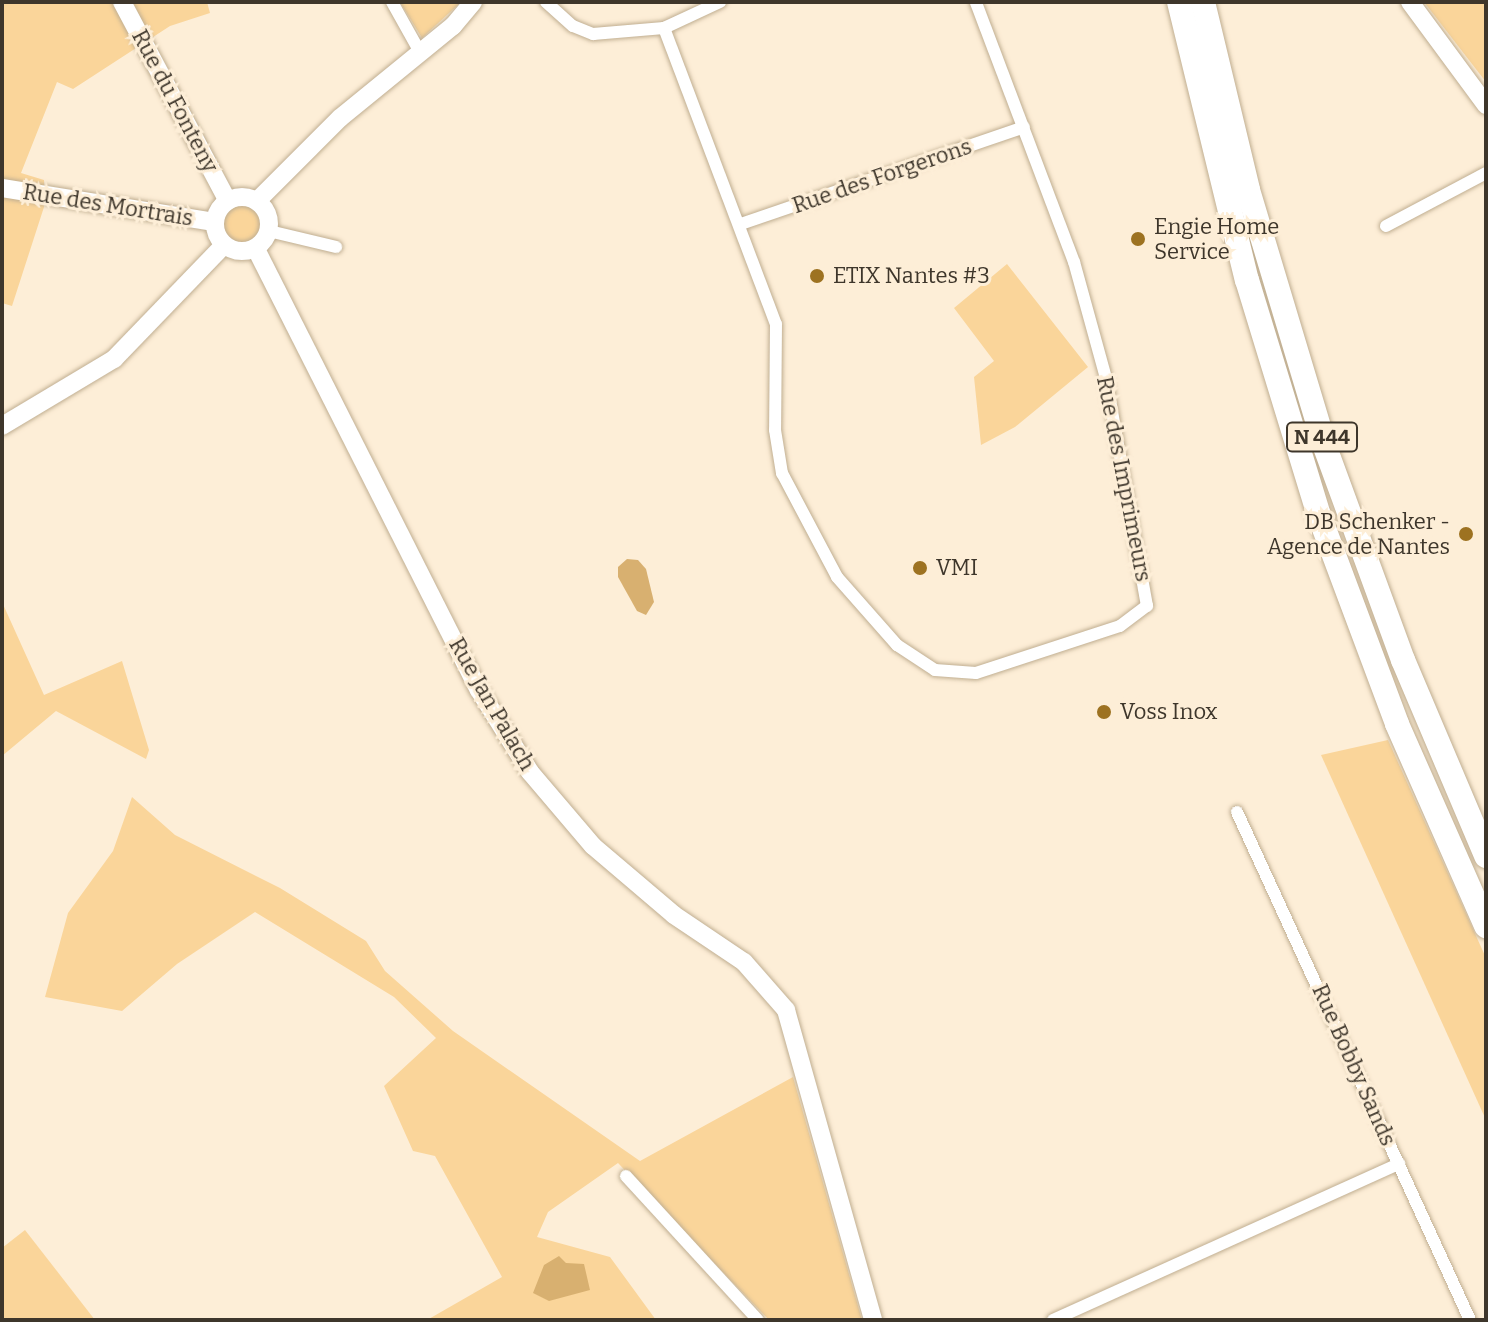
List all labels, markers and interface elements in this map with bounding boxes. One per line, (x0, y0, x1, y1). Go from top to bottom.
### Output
street label: Rue du Fonteny (126, 25, 224, 177)
street label: Rue des Forgerons (789, 133, 975, 219)
street label: Rue des Mortrais (21, 179, 195, 231)
place label: Engie Home Service (1154, 213, 1279, 264)
marker: Engie Home Service (1129, 230, 1147, 248)
place label: ETIX Nantes #3 (833, 263, 990, 289)
marker: ETIX Nantes #3 (808, 267, 826, 285)
street label: Rue des Imprimeurs (1091, 374, 1157, 584)
road number: N 444 (1286, 421, 1358, 453)
place label: DB Schenker - Agence de Nantes (1267, 508, 1450, 560)
marker: DB Schenker - Agence de Nantes (1457, 525, 1475, 543)
place label: VMI (936, 555, 978, 581)
marker: VMI (911, 559, 929, 577)
street label: Rue Jan Palach (443, 633, 541, 775)
place label: Voss Inox (1120, 699, 1217, 725)
marker: Voss Inox (1095, 703, 1113, 721)
street label: Rue Bobby Sands (1307, 980, 1401, 1150)

